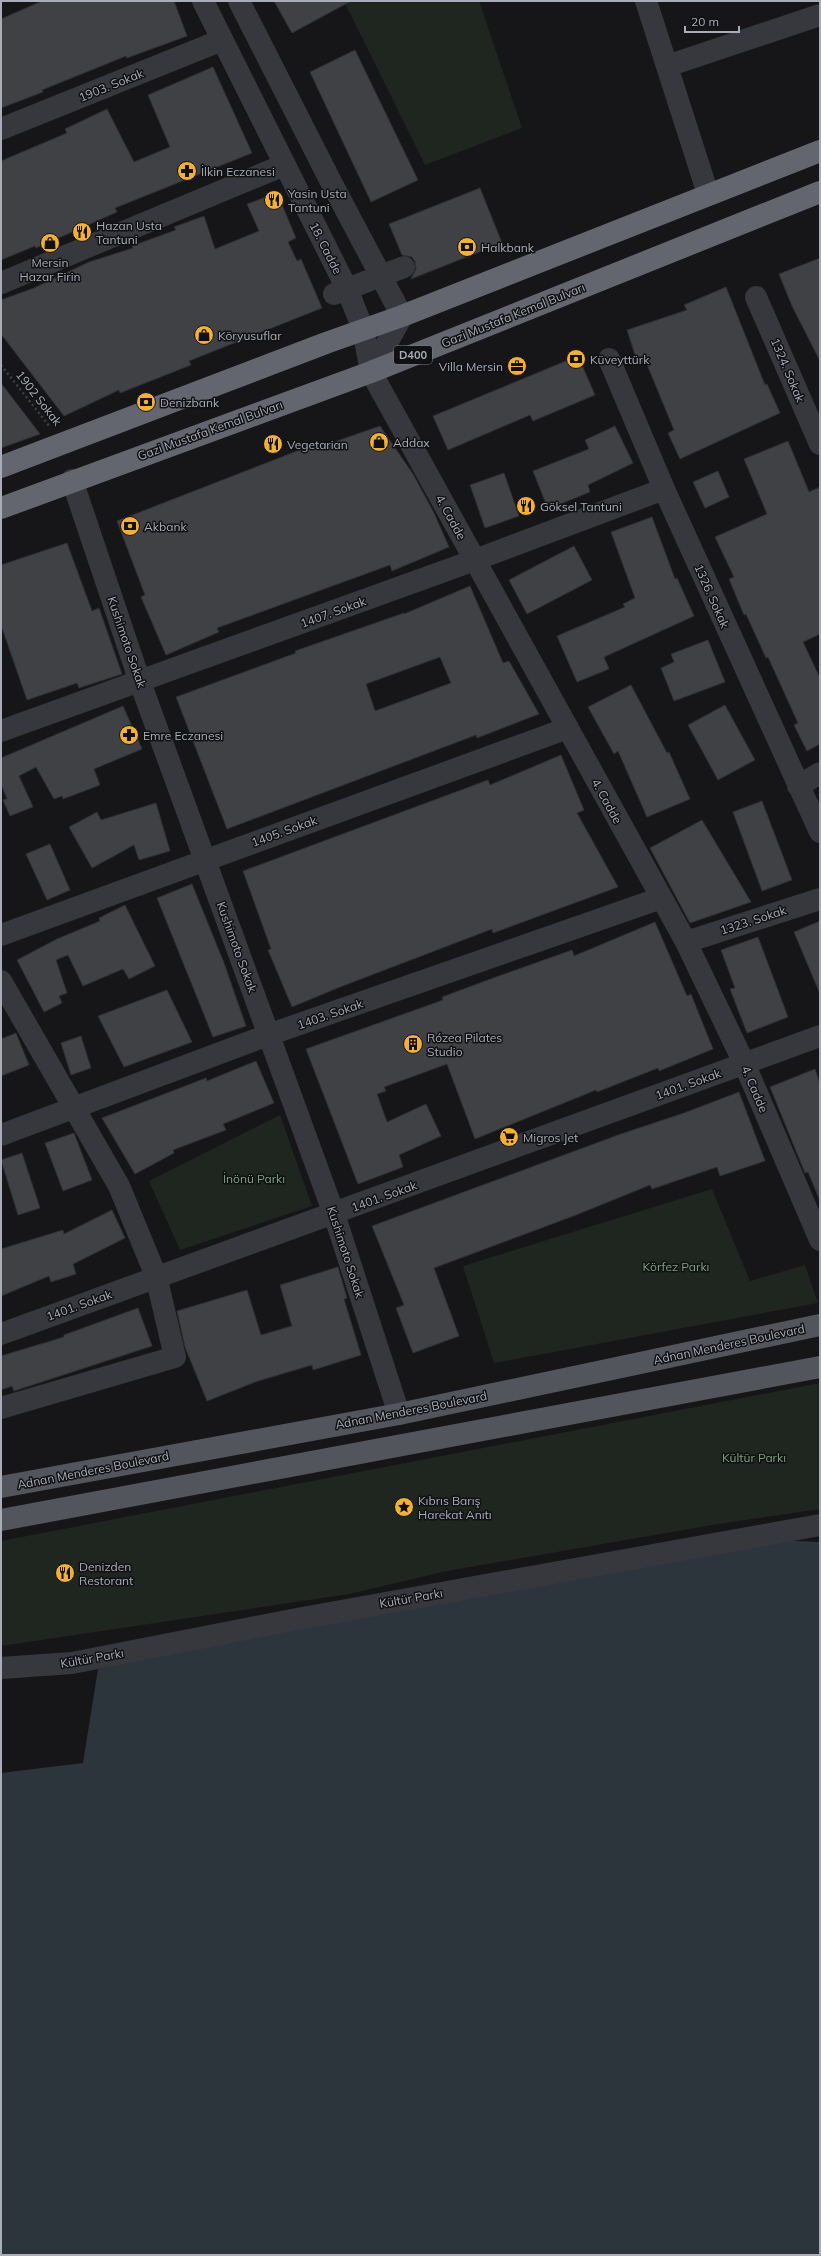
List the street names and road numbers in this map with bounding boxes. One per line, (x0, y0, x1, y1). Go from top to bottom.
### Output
street label: 1903. Sokak (76, 65, 146, 105)
street label: 18. Cadde (307, 219, 345, 277)
street label: Gazi Mustafa Kemal Bulvarı (439, 279, 587, 351)
street label: 1324. Sokak (768, 336, 809, 405)
road number: D400 (394, 346, 432, 364)
street label: 1902 Sokak (13, 367, 66, 429)
street label: Gazi Mustafa Kemal Bulvarı (135, 397, 285, 463)
street label: 4. Cadde (433, 492, 469, 542)
street label: 1326. Sokak (691, 562, 733, 631)
street label: 1407. Sokak (298, 593, 369, 631)
street label: Kushimoto Sokak (104, 594, 150, 690)
street label: 4. Cadde (589, 776, 625, 826)
street label: 1405. Sokak (249, 812, 320, 850)
street label: Kushimoto Sokak (214, 900, 261, 995)
street label: 1323. Sokak (718, 902, 789, 938)
street label: 1403. Sokak (295, 995, 366, 1032)
street label: 4. Cadde (738, 1063, 772, 1115)
street label: 1401. Sokak (653, 1065, 724, 1103)
street label: 1401. Sokak (349, 1177, 420, 1215)
street label: Kushimoto Sokak (324, 1204, 368, 1301)
street label: 1401. Sokak (44, 1286, 115, 1324)
street label: Adnan Menderes Boulevard (652, 1321, 806, 1367)
street label: Adnan Menderes Boulevard (334, 1388, 488, 1432)
street label: Adnan Menderes Boulevard (16, 1448, 170, 1492)
street label: Kültür Parkı (378, 1585, 444, 1611)
street label: Kültür Parkı (59, 1645, 125, 1671)

